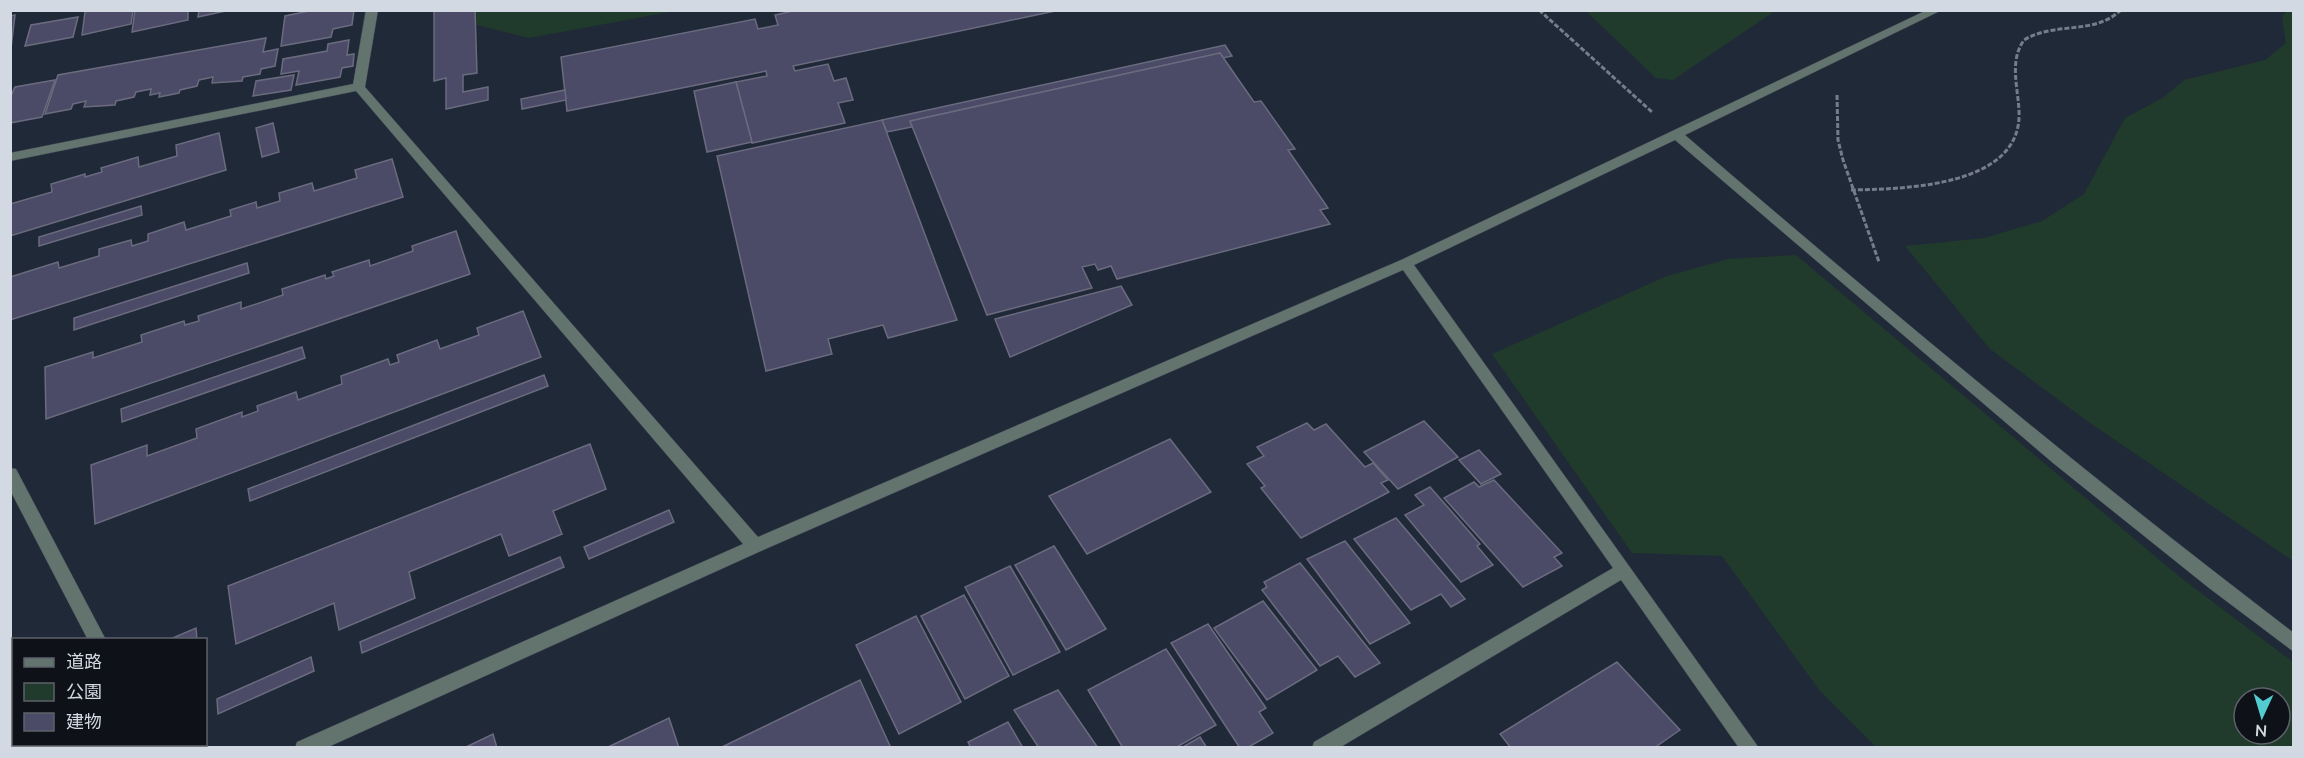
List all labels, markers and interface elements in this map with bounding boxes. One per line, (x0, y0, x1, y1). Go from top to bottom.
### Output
legend (12, 638, 207, 746)
text: 道路 (66, 650, 102, 673)
text: 公園 (66, 680, 102, 703)
north arrow (2232, 686, 2292, 746)
text: 建物 (66, 710, 102, 733)
text: N (2254, 721, 2268, 741)

